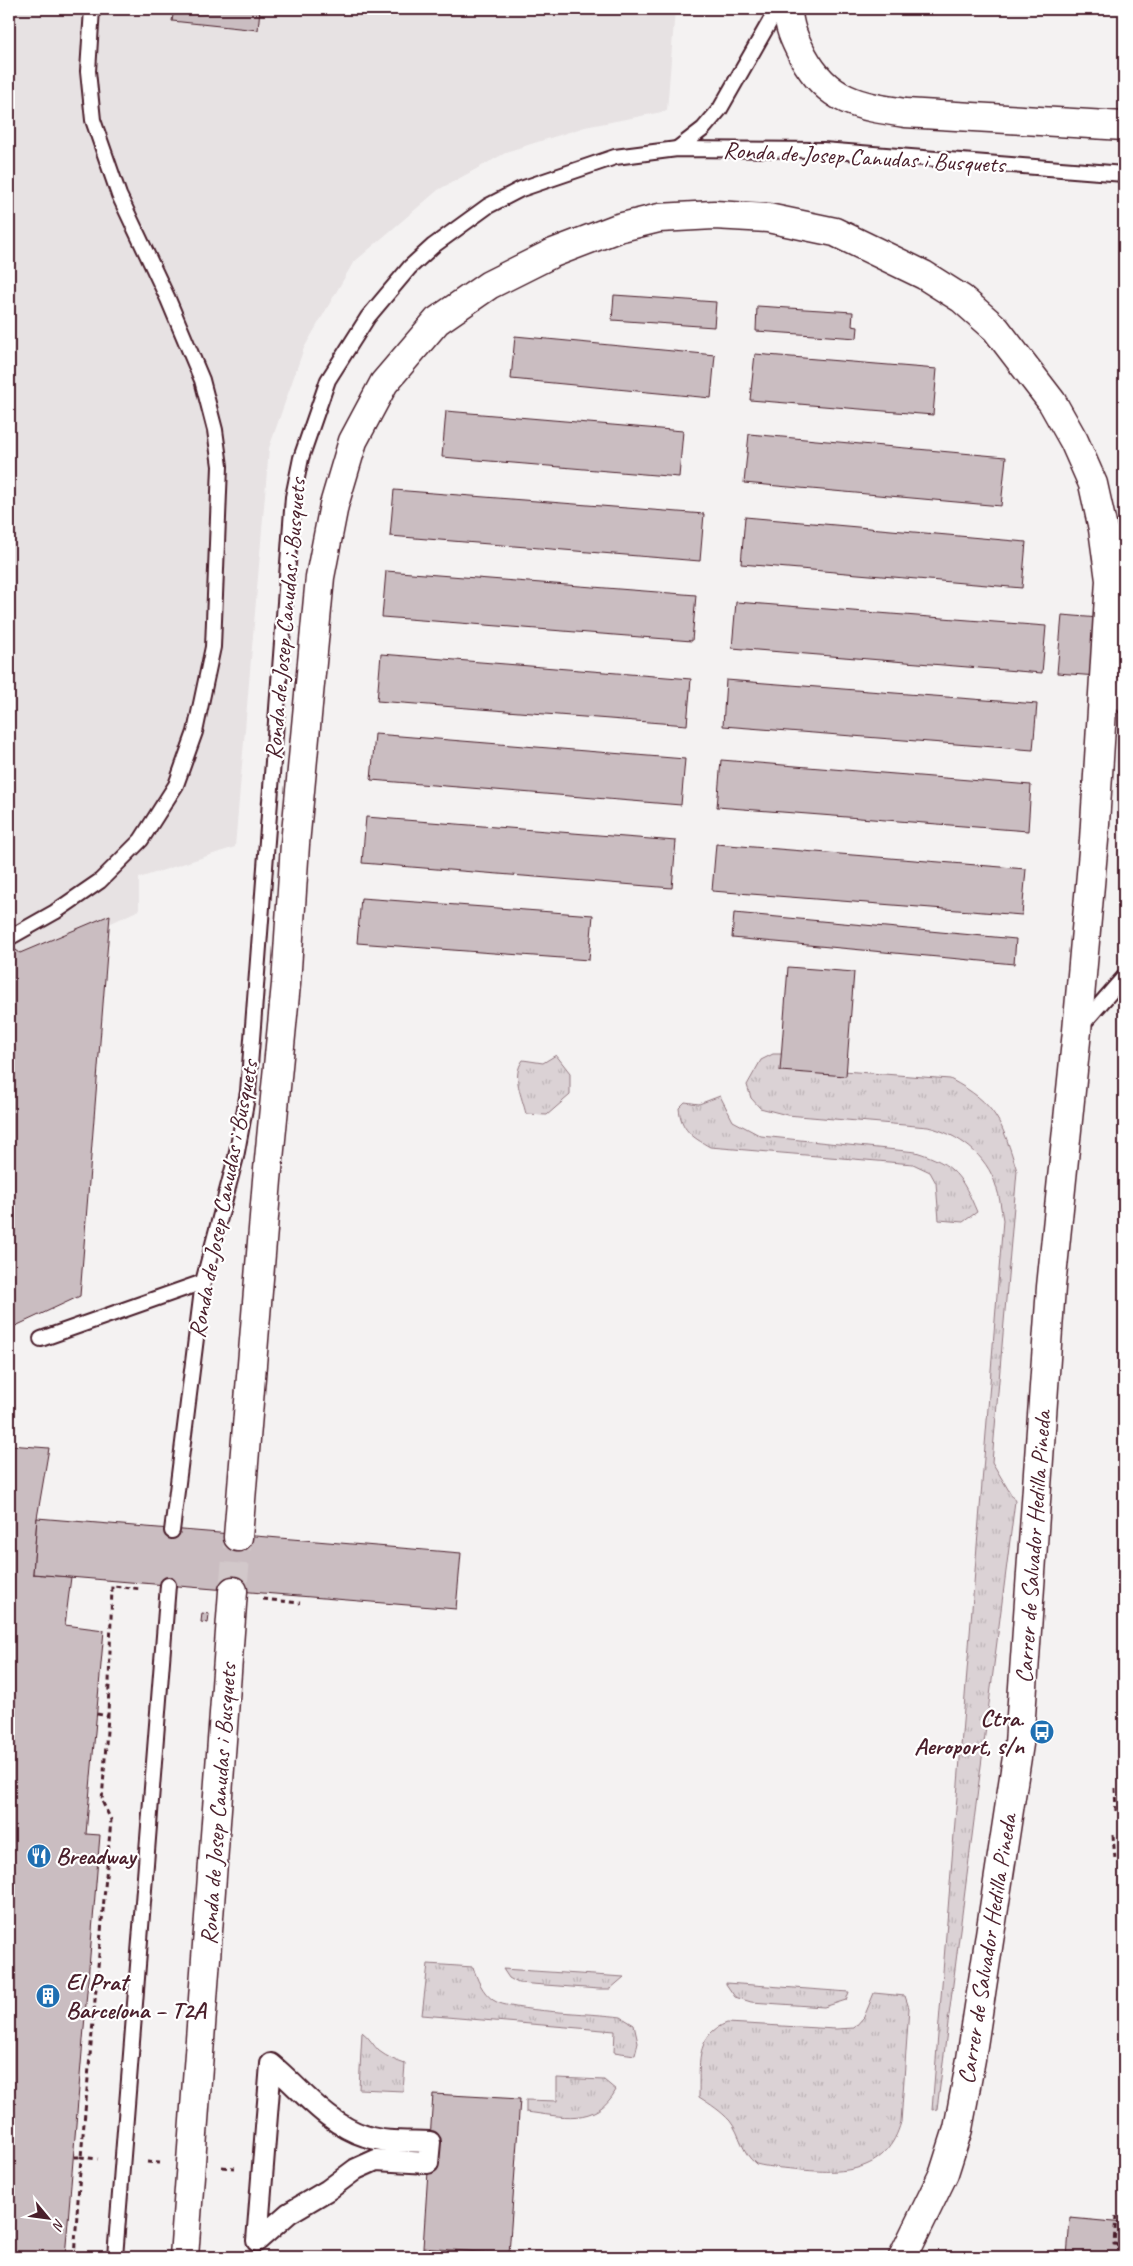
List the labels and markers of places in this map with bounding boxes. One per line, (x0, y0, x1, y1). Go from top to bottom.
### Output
place label: Ctra. Aeroport, s/n (914, 1703, 1025, 1761)
bus stop icon: Ctra. Aeroport, s/n (1029, 1719, 1055, 1745)
place label: Breadway (56, 1841, 138, 1871)
restaurant icon: Breadway (26, 1843, 52, 1869)
place label: El Prat Barcelona – T2A (66, 1967, 207, 2025)
building icon: El Prat Barcelona – T2A (35, 1983, 61, 2009)

